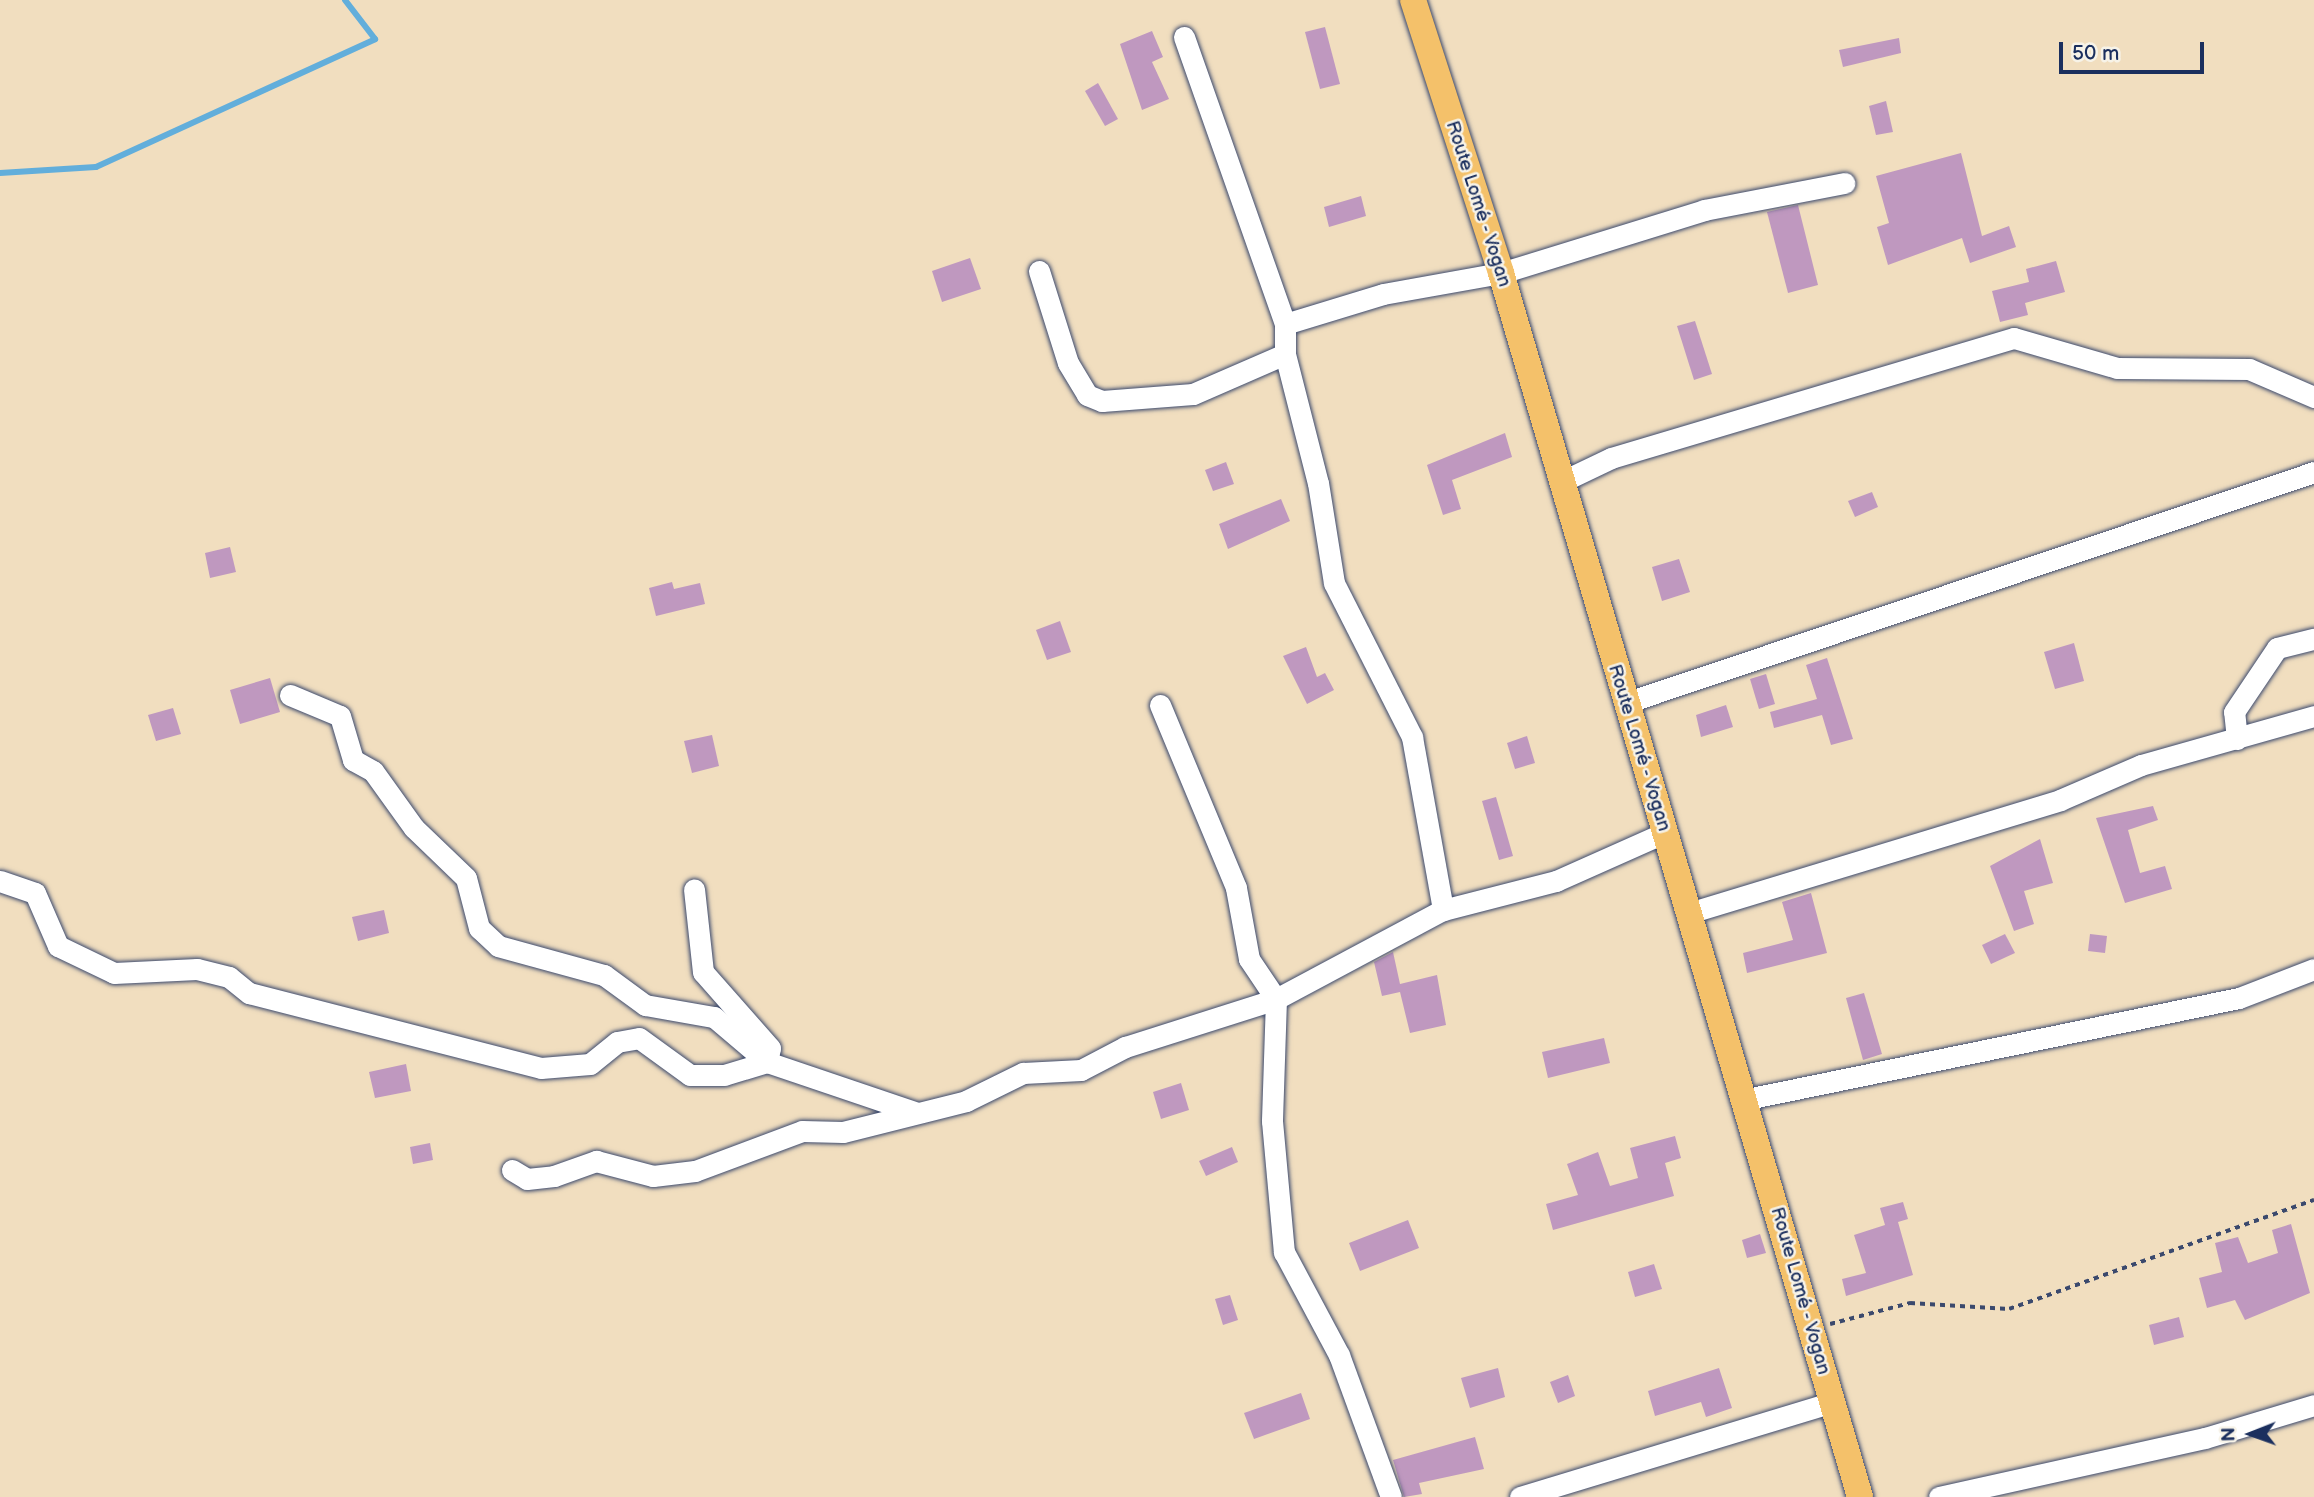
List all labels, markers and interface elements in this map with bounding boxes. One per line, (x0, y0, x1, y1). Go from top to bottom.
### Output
scale bar (2062, 28, 2207, 72)
text: 50 m (2072, 41, 2119, 66)
street label: Route Lomé - Vogan (1440, 117, 1516, 291)
street label: Route Lomé - Vogan (1602, 661, 1676, 835)
street label: Route Lomé - Vogan (1765, 1204, 1835, 1378)
north arrow (2216, 1399, 2286, 1469)
text: N (2218, 1427, 2241, 1442)

